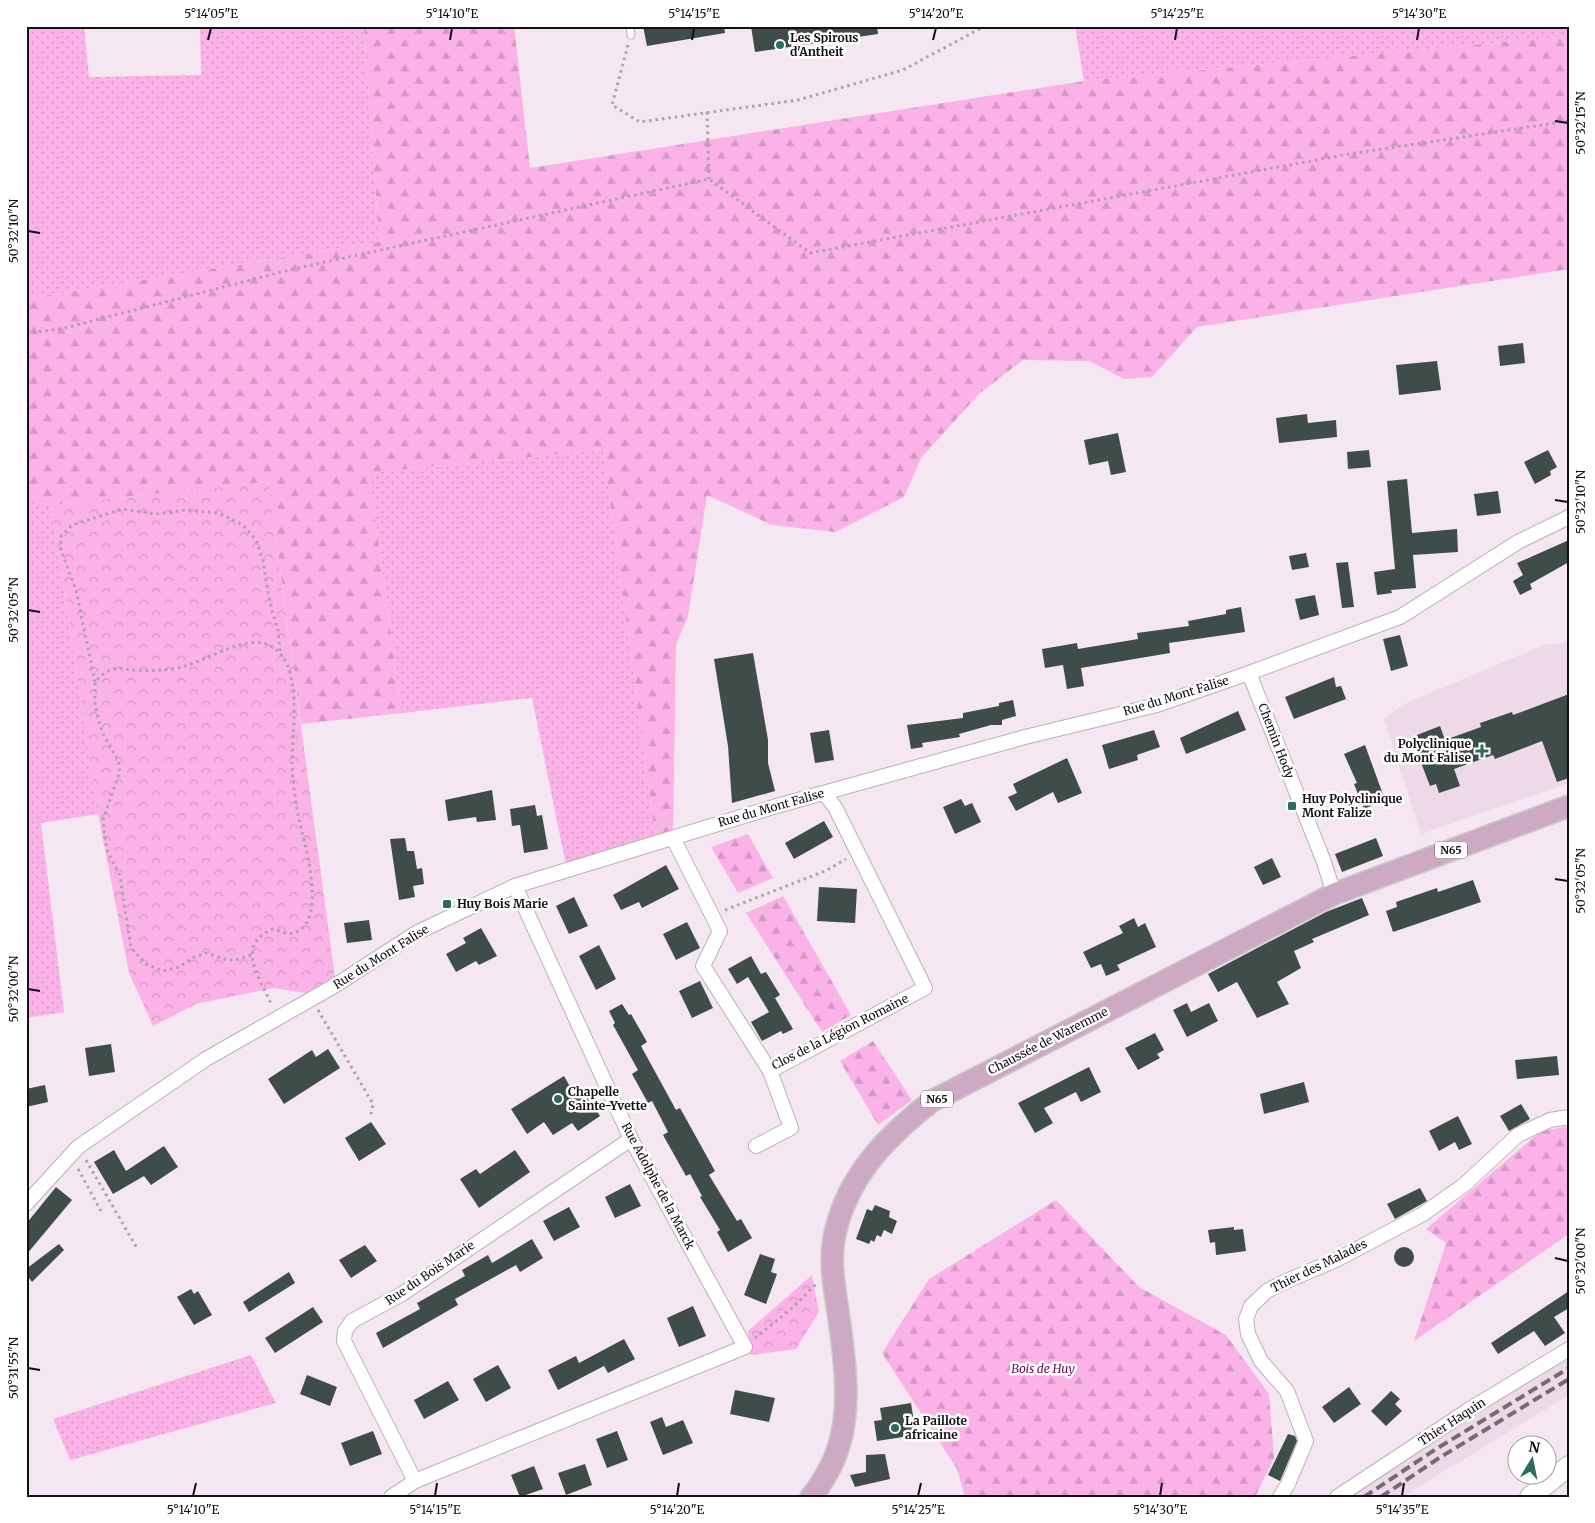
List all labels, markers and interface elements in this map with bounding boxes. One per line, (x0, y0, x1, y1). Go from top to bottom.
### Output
text: 5°14'05"E (184, 6, 238, 21)
text: 5°14'10"E (426, 6, 479, 21)
text: 5°14'15"E (668, 6, 720, 21)
text: 5°14'20"E (909, 6, 964, 21)
text: 5°14'25"E (1150, 6, 1204, 21)
text: 5°14'30"E (1392, 6, 1446, 21)
place label: Les Spirous d'Antheit (790, 30, 859, 59)
marker: Les Spirous d'Antheit (774, 39, 786, 51)
text: 50°32'15"N (1573, 91, 1588, 155)
text: 50°32'10"N (6, 198, 21, 263)
text: 50°32'10"N (1573, 469, 1588, 534)
text: 50°32'05"N (6, 577, 21, 643)
street label: Rue du Mont Falise (1121, 672, 1230, 719)
street label: Chemin Hody (1255, 701, 1298, 781)
place label: Polyclinique du Mont Falise (1384, 736, 1472, 765)
marker: Polyclinique du Mont Falise (1475, 744, 1489, 758)
street label: Rue du Mont Falise (716, 785, 826, 830)
place label: Huy Polyclinique Mont Falize (1302, 791, 1403, 820)
marker: Huy Polyclinique Mont Falize (1286, 800, 1298, 812)
road number: N65 (1435, 842, 1467, 858)
text: 50°32'05"N (1573, 848, 1588, 914)
place label: Huy Bois Marie (457, 896, 549, 911)
marker: Huy Bois Marie (441, 898, 453, 910)
street label: Rue du Mont Falise (330, 921, 431, 992)
text: 50°32'00"N (6, 955, 21, 1022)
street label: Clos de la Légion Romaine (769, 991, 911, 1073)
street label: Chaussée de Waremme (985, 1004, 1110, 1077)
place label: Chapelle Sainte-Yvette (568, 1084, 647, 1113)
road number: N65 (921, 1090, 953, 1108)
marker: Chapelle Sainte-Yvette (552, 1093, 564, 1105)
street label: Rue Adolphe de la Marck (619, 1120, 698, 1252)
text: 50°32'00"N (1573, 1227, 1588, 1294)
street label: Thier des Malades (1268, 1236, 1369, 1295)
street label: Rue du Bois Marie (382, 1237, 477, 1308)
text: 50°31'55"N (6, 1336, 21, 1399)
park label: Bois de Huy (1011, 1361, 1075, 1376)
street label: Thier Haquin (1415, 1394, 1488, 1449)
place label: La Paillote africaine (905, 1413, 968, 1442)
marker: La Paillote africaine (889, 1422, 901, 1434)
north arrow (1508, 1436, 1558, 1486)
text: N (1527, 1437, 1541, 1457)
text: 5°14'10"E (167, 1502, 220, 1517)
text: 5°14'15"E (409, 1502, 461, 1517)
text: 5°14'20"E (650, 1502, 705, 1517)
text: 5°14'25"E (891, 1502, 945, 1517)
text: 5°14'30"E (1133, 1502, 1187, 1517)
text: 5°14'35"E (1376, 1502, 1429, 1517)

